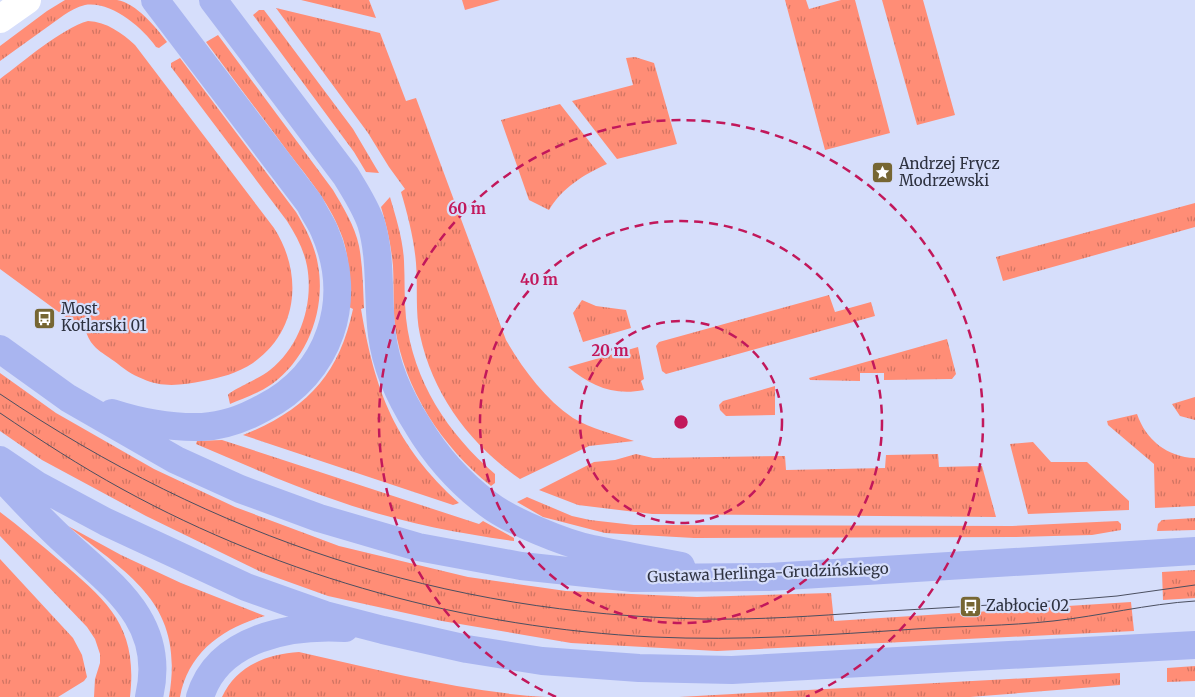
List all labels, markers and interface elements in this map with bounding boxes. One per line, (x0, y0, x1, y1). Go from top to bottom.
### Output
place label: Andrzej Frycz Modrzewski (898, 154, 1000, 190)
place icon: Andrzej Frycz Modrzewski (871, 161, 895, 185)
text: 60 m (448, 199, 486, 218)
text: 40 m (520, 270, 558, 289)
place label: Most Kotlarski 01 (61, 299, 147, 335)
bus stop icon: Most Kotlarski 01 (33, 306, 57, 330)
text: 20 m (591, 341, 629, 360)
centre of rings (672, 413, 690, 431)
street label: Gustawa Herlinga-Grudzińskiego (647, 559, 889, 586)
bus stop icon: Zabłocie 02 (958, 594, 982, 618)
place label: Zabłocie 02 (986, 596, 1069, 615)

